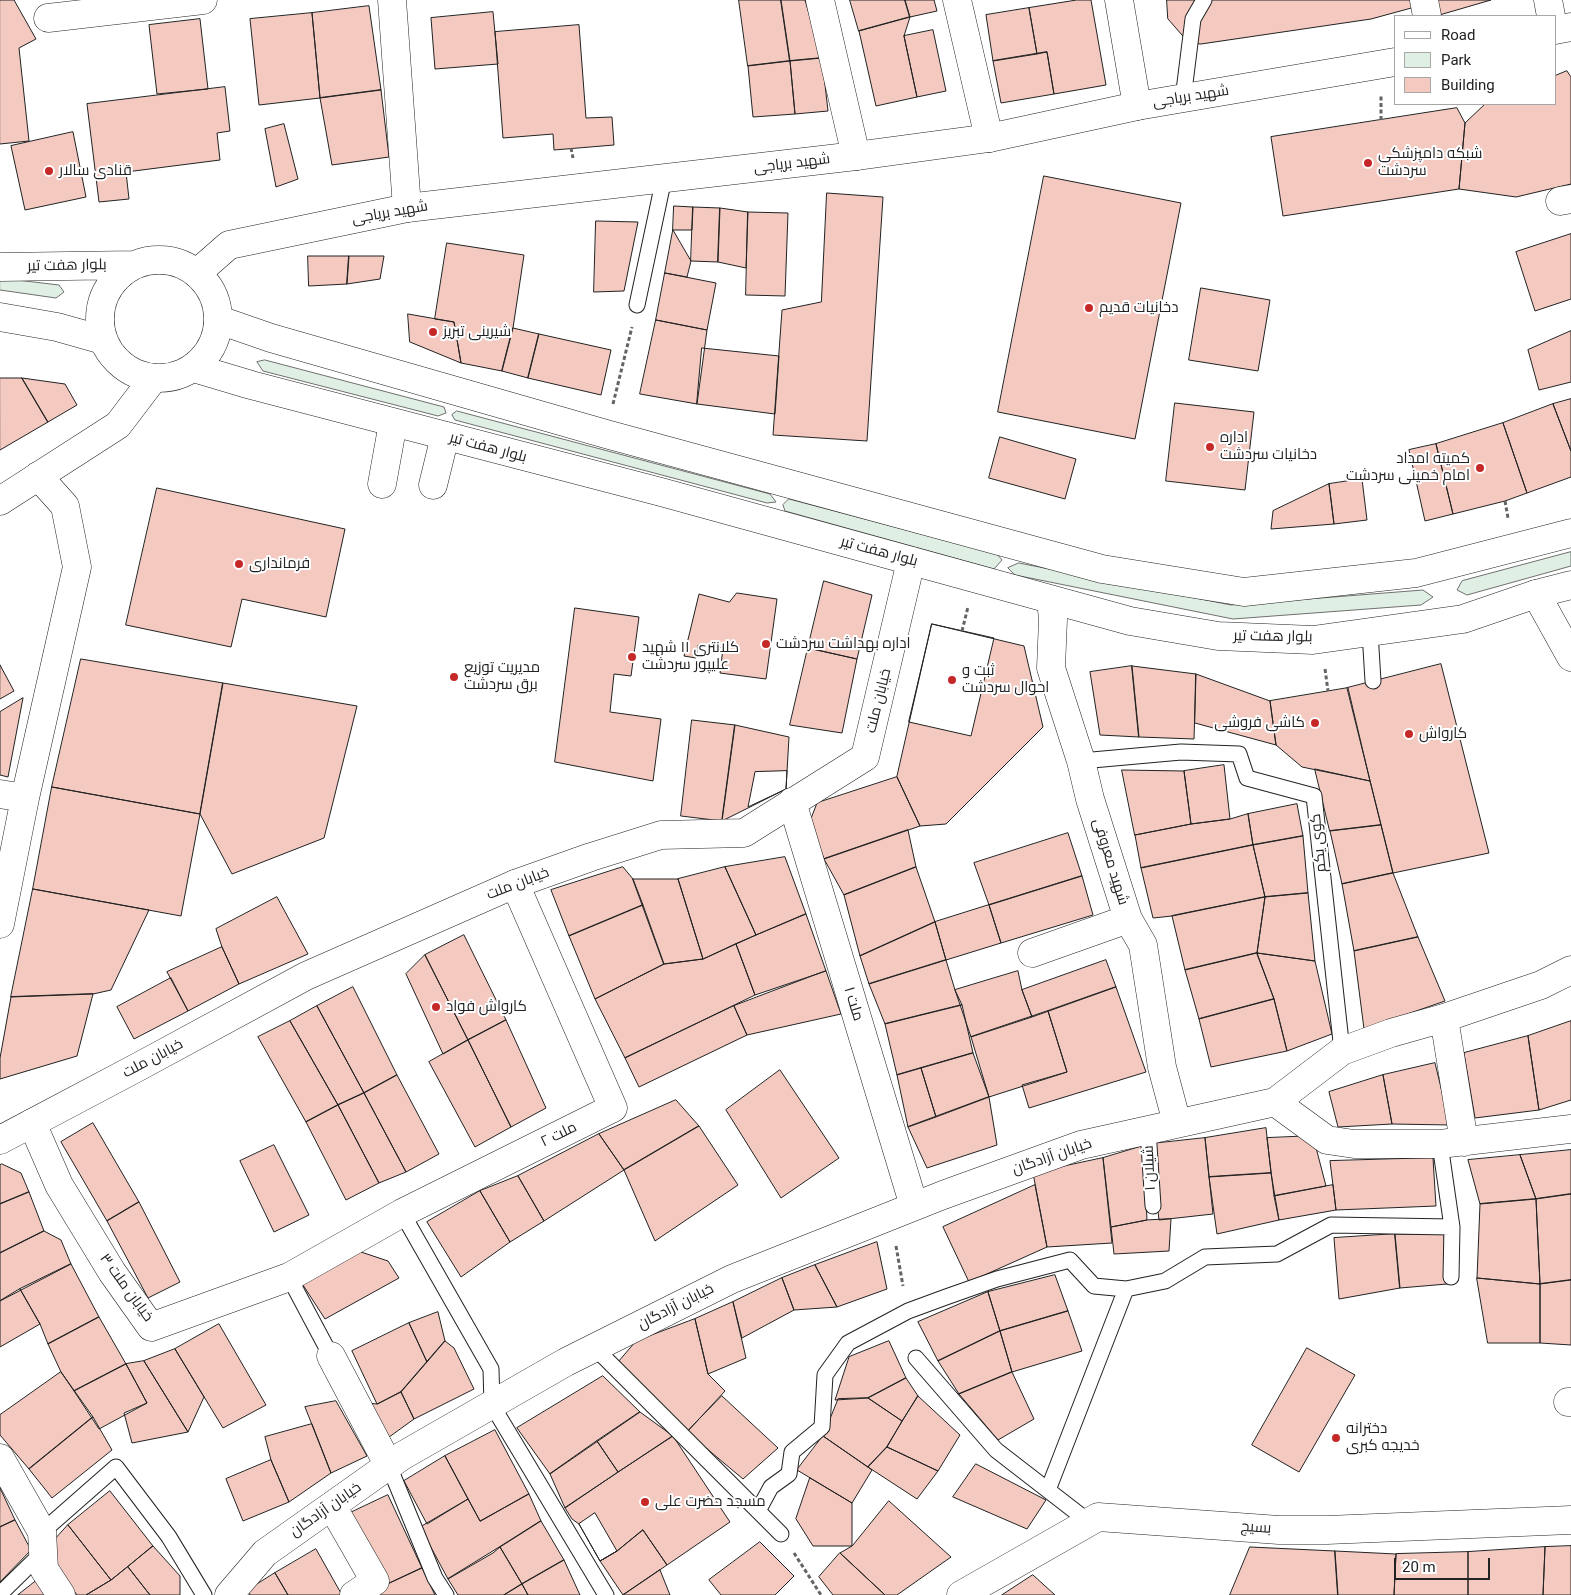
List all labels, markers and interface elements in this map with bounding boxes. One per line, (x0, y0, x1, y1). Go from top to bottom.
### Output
legend (1394, 15, 1556, 105)
text: Road (1441, 26, 1475, 44)
text: Park (1441, 51, 1471, 69)
text: Building (1441, 76, 1495, 94)
street label: شهید بریاجی (1152, 82, 1230, 112)
place label: شبکه دامپزشکی سردشت (1378, 145, 1482, 180)
street label: شهید بریاجی (753, 150, 831, 178)
marker: شبکه دامپزشکی سردشت (1362, 157, 1374, 169)
place label: قنادی سالار (59, 162, 132, 180)
marker: قنادی سالار (43, 165, 55, 177)
street label: شهید بریاجی (351, 197, 429, 229)
street label: بلوار هفت تیر (27, 256, 107, 276)
place label: دخانیات قدیم (1099, 299, 1178, 317)
marker: دخانیات قدیم (1083, 302, 1095, 314)
place label: شیرینی تبریز (443, 323, 511, 341)
marker: شیرینی تبریز (427, 326, 439, 338)
street label: بلوار هفت تیر (447, 429, 529, 467)
place label: اداره دخانیات سردشت (1220, 429, 1317, 464)
marker: اداره دخانیات سردشت (1204, 441, 1216, 453)
place label: کمیته امداد امام خمینی سردشت (1346, 450, 1470, 485)
marker: کمیته امداد امام خمینی سردشت (1474, 462, 1486, 474)
street label: بلوار هفت تیر (838, 533, 920, 571)
place label: فرمانداری (249, 555, 310, 573)
marker: فرمانداری (233, 558, 245, 570)
street label: بلوار هفت تیر (1233, 627, 1313, 647)
place label: اداره بهداشت سردشت (776, 635, 911, 653)
marker: اداره بهداشت سردشت (760, 638, 772, 650)
place label: کلانتری ۱۱ شهید علیپور سردشت (642, 639, 739, 674)
marker: کلانتری ۱۱ شهید علیپور سردشت (626, 651, 638, 663)
place label: مدیریت توزیع برق سردشت (464, 659, 540, 694)
place label: ثبت و احوال سردشت (962, 662, 1049, 697)
street label: خیابان ملت (862, 667, 896, 735)
marker: مدیریت توزیع برق سردشت (448, 671, 460, 683)
marker: ثبت و احوال سردشت (946, 674, 958, 686)
place label: کاشی فروشی (1214, 714, 1305, 732)
marker: کاشی فروشی (1309, 717, 1321, 729)
place label: کارواش (1419, 725, 1467, 743)
marker: کارواش (1403, 728, 1415, 740)
street label: کوی یکم (1307, 813, 1331, 873)
street label: شهید معروفی (1088, 816, 1132, 908)
street label: خیابان ملت (484, 864, 552, 904)
street label: ملت ۱ (839, 985, 867, 1023)
place label: کارواش فواد (446, 998, 527, 1016)
marker: کارواش فواد (430, 1001, 442, 1013)
street label: خیابان ملت (120, 1036, 186, 1082)
street label: ملت ۲ (538, 1119, 580, 1151)
street label: خیابان آزادگان (1010, 1135, 1094, 1179)
street label: شیلان ۱ (1140, 1145, 1160, 1191)
street label: خیابان ملت ۳ (95, 1250, 157, 1326)
street label: خیابان آزادگان (635, 1280, 717, 1334)
place label: دخترانه خدیجه کبری (1346, 1420, 1420, 1455)
marker: دخترانه خدیجه کبری (1330, 1432, 1342, 1444)
street label: خیابان آزادگان (287, 1479, 365, 1541)
place label: مسجد حضرت علی (655, 1493, 766, 1511)
marker: مسجد حضرت علی (639, 1496, 651, 1508)
street label: بسیج (1240, 1518, 1272, 1538)
scale bar (1396, 1548, 1492, 1580)
text: 20 m (1402, 1558, 1436, 1576)

